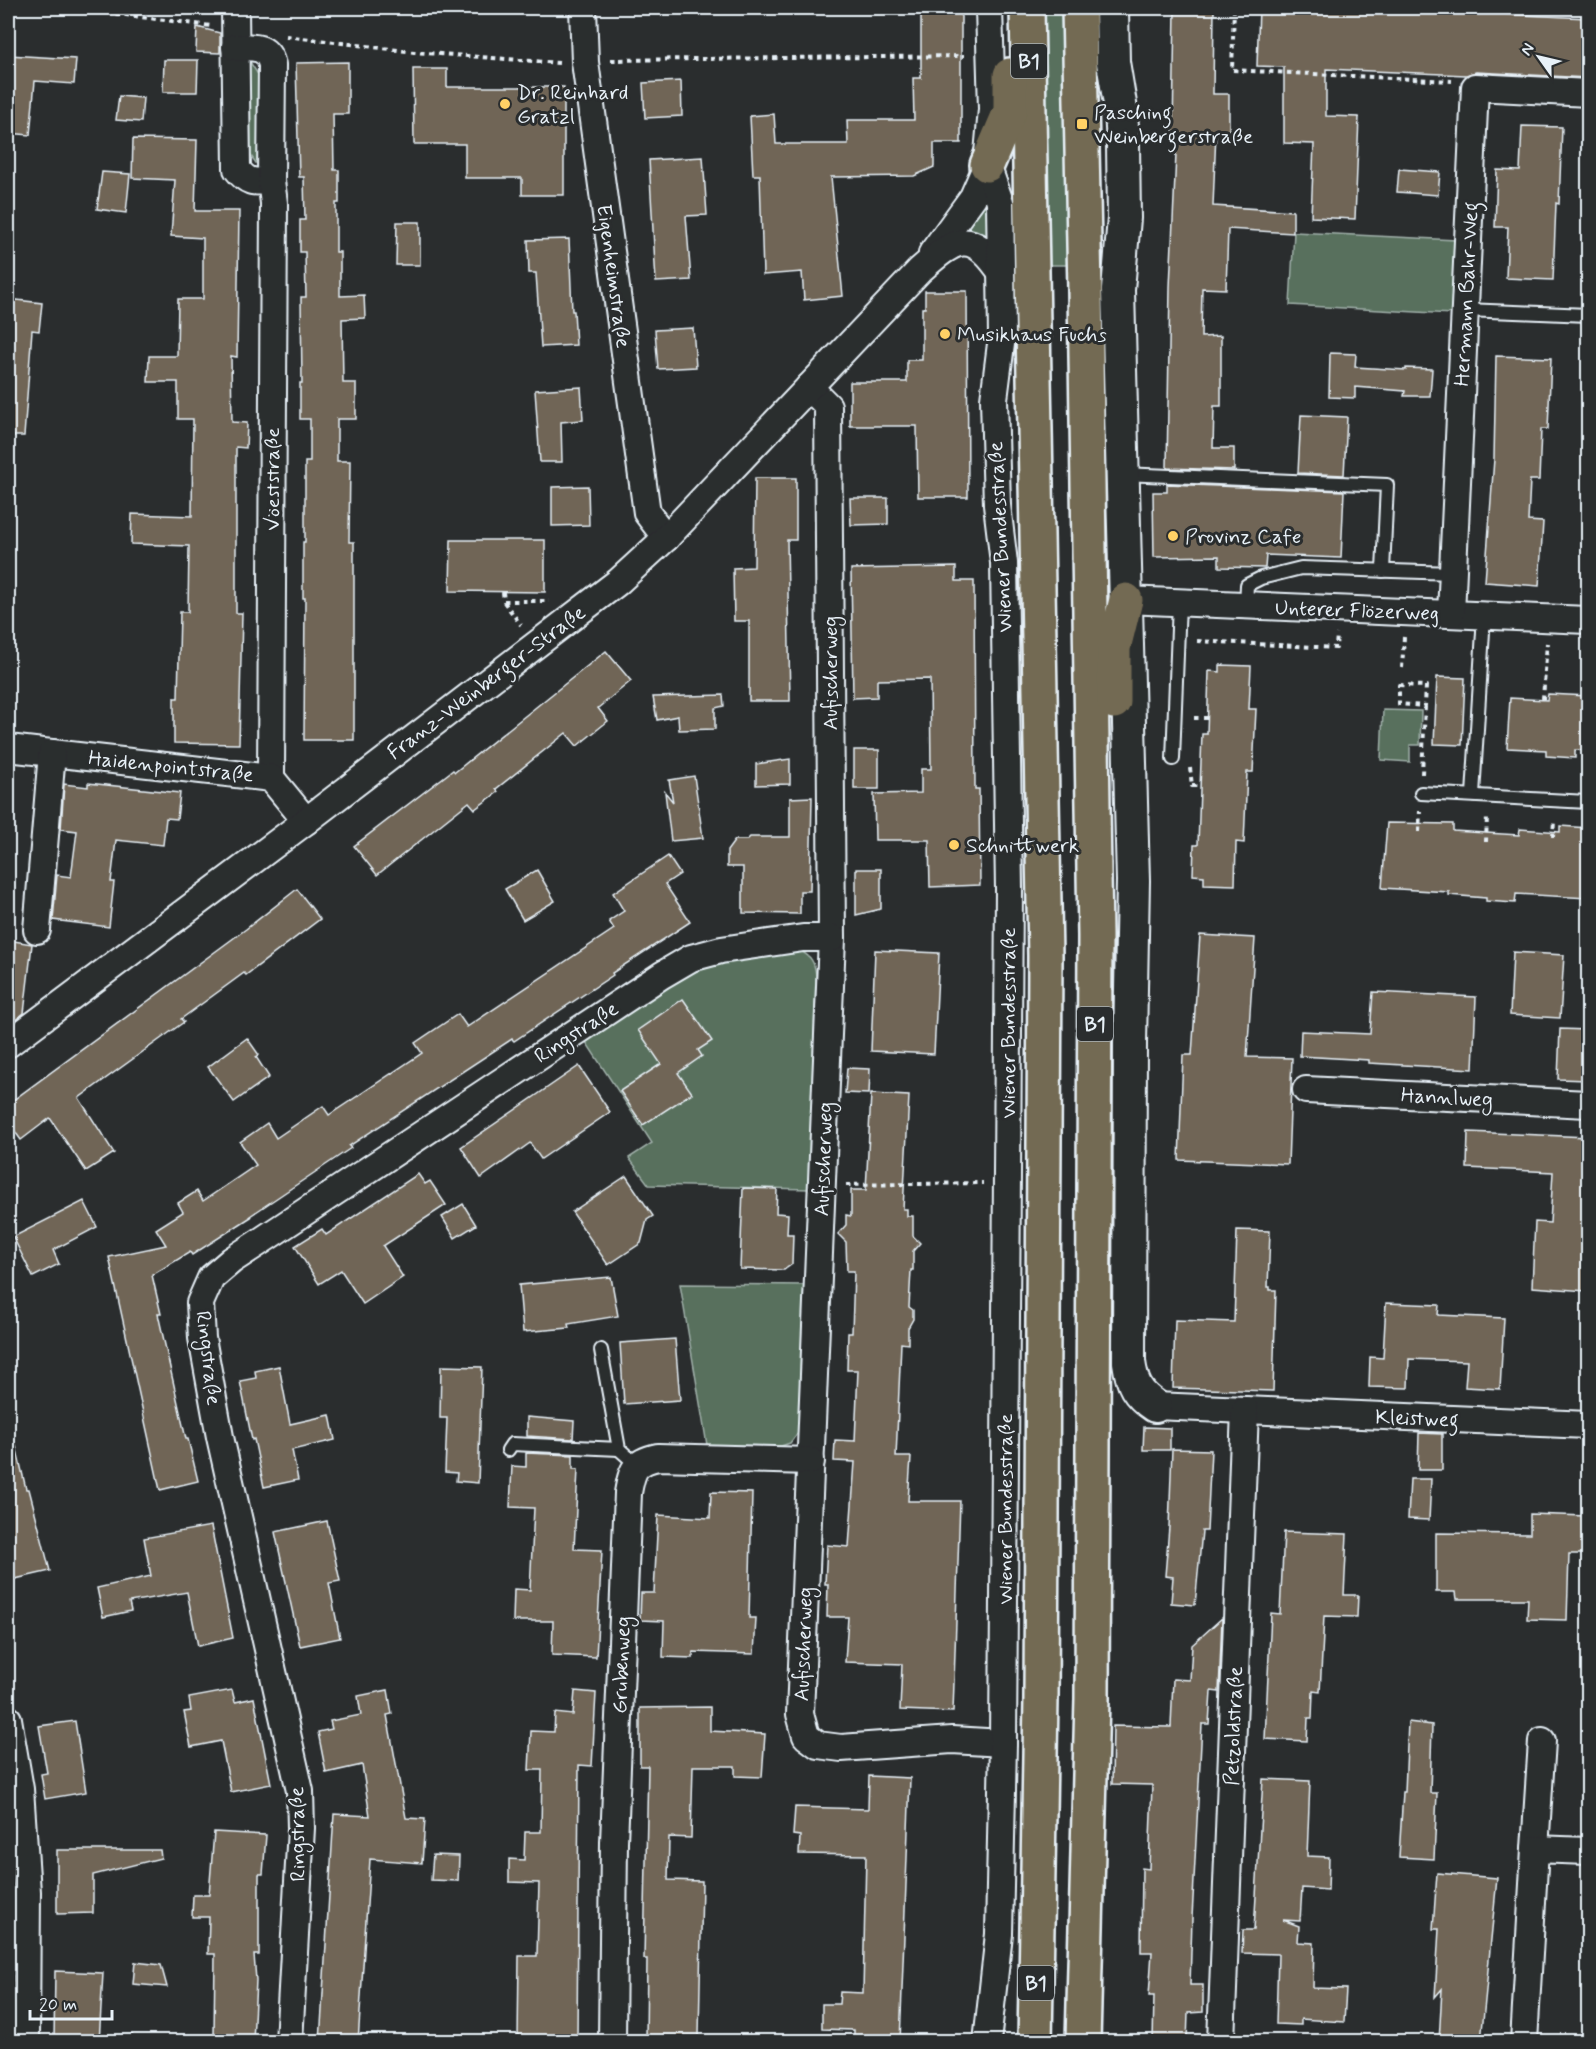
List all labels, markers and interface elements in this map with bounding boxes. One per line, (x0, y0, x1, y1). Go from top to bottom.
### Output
north arrow (1509, 27, 1569, 87)
text: N (1516, 39, 1539, 60)
road number: B1 (1011, 44, 1047, 78)
place label: Dr. Reinhard Gratzl (517, 79, 628, 131)
marker: Dr. Reinhard Gratzl (498, 97, 512, 111)
place label: Pasching Weinbergerstraße (1094, 99, 1253, 153)
marker: Pasching Weinbergerstraße (1075, 117, 1089, 131)
street label: Hermann Bahr-Weg (1448, 201, 1488, 387)
street label: Eigenheimstraße (589, 203, 637, 350)
place label: Musikhaus Fuchs (957, 321, 1107, 349)
marker: Musikhaus Fuchs (938, 327, 952, 341)
street label: Vöeststraße (259, 427, 287, 531)
street label: Wiener Bundesstraße (982, 441, 1020, 633)
place label: Provinz Cafe (1185, 523, 1301, 551)
marker: Provinz Cafe (1166, 529, 1180, 543)
street label: Unterer Flözerweg (1274, 594, 1439, 628)
street label: Franz-Weinberger-Straße (382, 599, 593, 768)
street label: Aufischerweg (817, 616, 846, 730)
street label: Haidenpointstraße (87, 744, 255, 790)
place label: Schnittwerk (966, 832, 1079, 860)
marker: Schnittwerk (947, 838, 961, 852)
street label: Wiener Bundesstraße (995, 927, 1023, 1119)
street label: Ringstraße (529, 995, 625, 1071)
road number: B1 (1077, 1007, 1113, 1041)
street label: Hannlweg (1400, 1082, 1494, 1115)
street label: Aufischerweg (808, 1101, 841, 1217)
street label: Ringstraße (187, 1309, 228, 1407)
street label: Kleistweg (1375, 1404, 1459, 1436)
street label: Wiener Bundesstraße (992, 1413, 1020, 1605)
street label: Aufischerweg (788, 1586, 821, 1702)
street label: Grubenweg (606, 1616, 639, 1714)
street label: Petzoldstraße (1218, 1666, 1250, 1786)
street label: Ringstraße (283, 1786, 314, 1882)
road number: B1 (1018, 1966, 1054, 2000)
scale bar (30, 1983, 112, 2021)
text: 20 m (39, 1993, 77, 2017)

